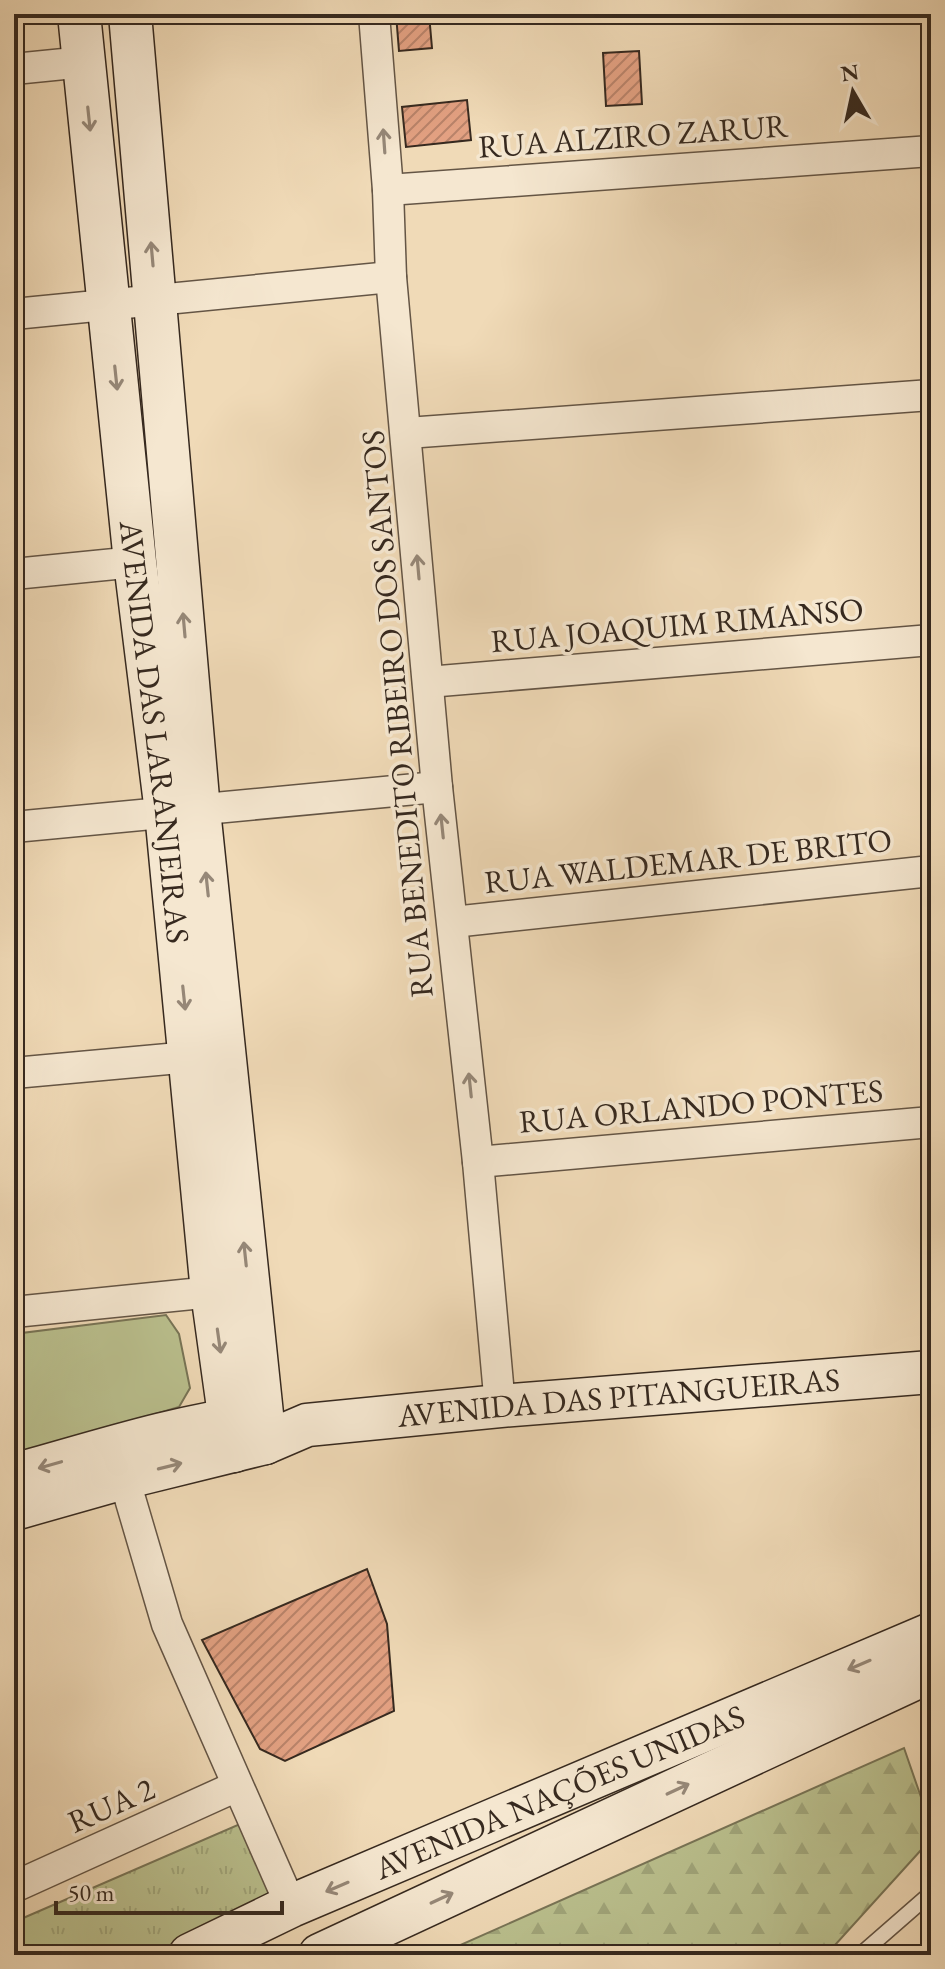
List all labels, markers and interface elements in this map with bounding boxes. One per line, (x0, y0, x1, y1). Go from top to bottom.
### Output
north arrow (813, 52, 893, 132)
text: N (839, 57, 861, 88)
street label: RUA ALZIRO ZARUR (477, 104, 789, 168)
one-way arrow (82, 106, 97, 132)
one-way arrow (376, 128, 391, 155)
one-way arrow (144, 241, 159, 268)
one-way arrow (108, 364, 123, 391)
street label: RUA BENEDITO RIBEIRO DOS SANTOS (351, 429, 443, 999)
street label: AVENIDA DAS LARANJEIRAS (110, 518, 199, 945)
one-way arrow (411, 554, 426, 581)
street label: RUA JOAQUIM RIMANSO (489, 588, 865, 662)
one-way arrow (176, 612, 191, 639)
one-way arrow (434, 813, 449, 840)
street label: RUA WALDEMAR DE BRITO (482, 819, 894, 903)
one-way arrow (199, 871, 214, 898)
one-way arrow (177, 984, 192, 1011)
street label: RUA ORLANDO PONTES (517, 1069, 885, 1143)
one-way arrow (462, 1072, 477, 1099)
one-way arrow (238, 1241, 253, 1268)
one-way arrow (211, 1327, 226, 1353)
street label: AVENIDA DAS PITANGUEIRAS (394, 1358, 841, 1437)
one-way arrow (38, 1458, 64, 1473)
one-way arrow (157, 1458, 182, 1473)
one-way arrow (847, 1658, 872, 1673)
street label: AVENIDA NAÇÕES UNIDAS (367, 1695, 751, 1890)
street label: RUA 2 (61, 1767, 161, 1843)
one-way arrow (665, 1781, 689, 1796)
scale bar (56, 1865, 282, 1915)
text: 50 m (68, 1877, 115, 1908)
one-way arrow (325, 1880, 349, 1895)
one-way arrow (429, 1890, 454, 1905)

